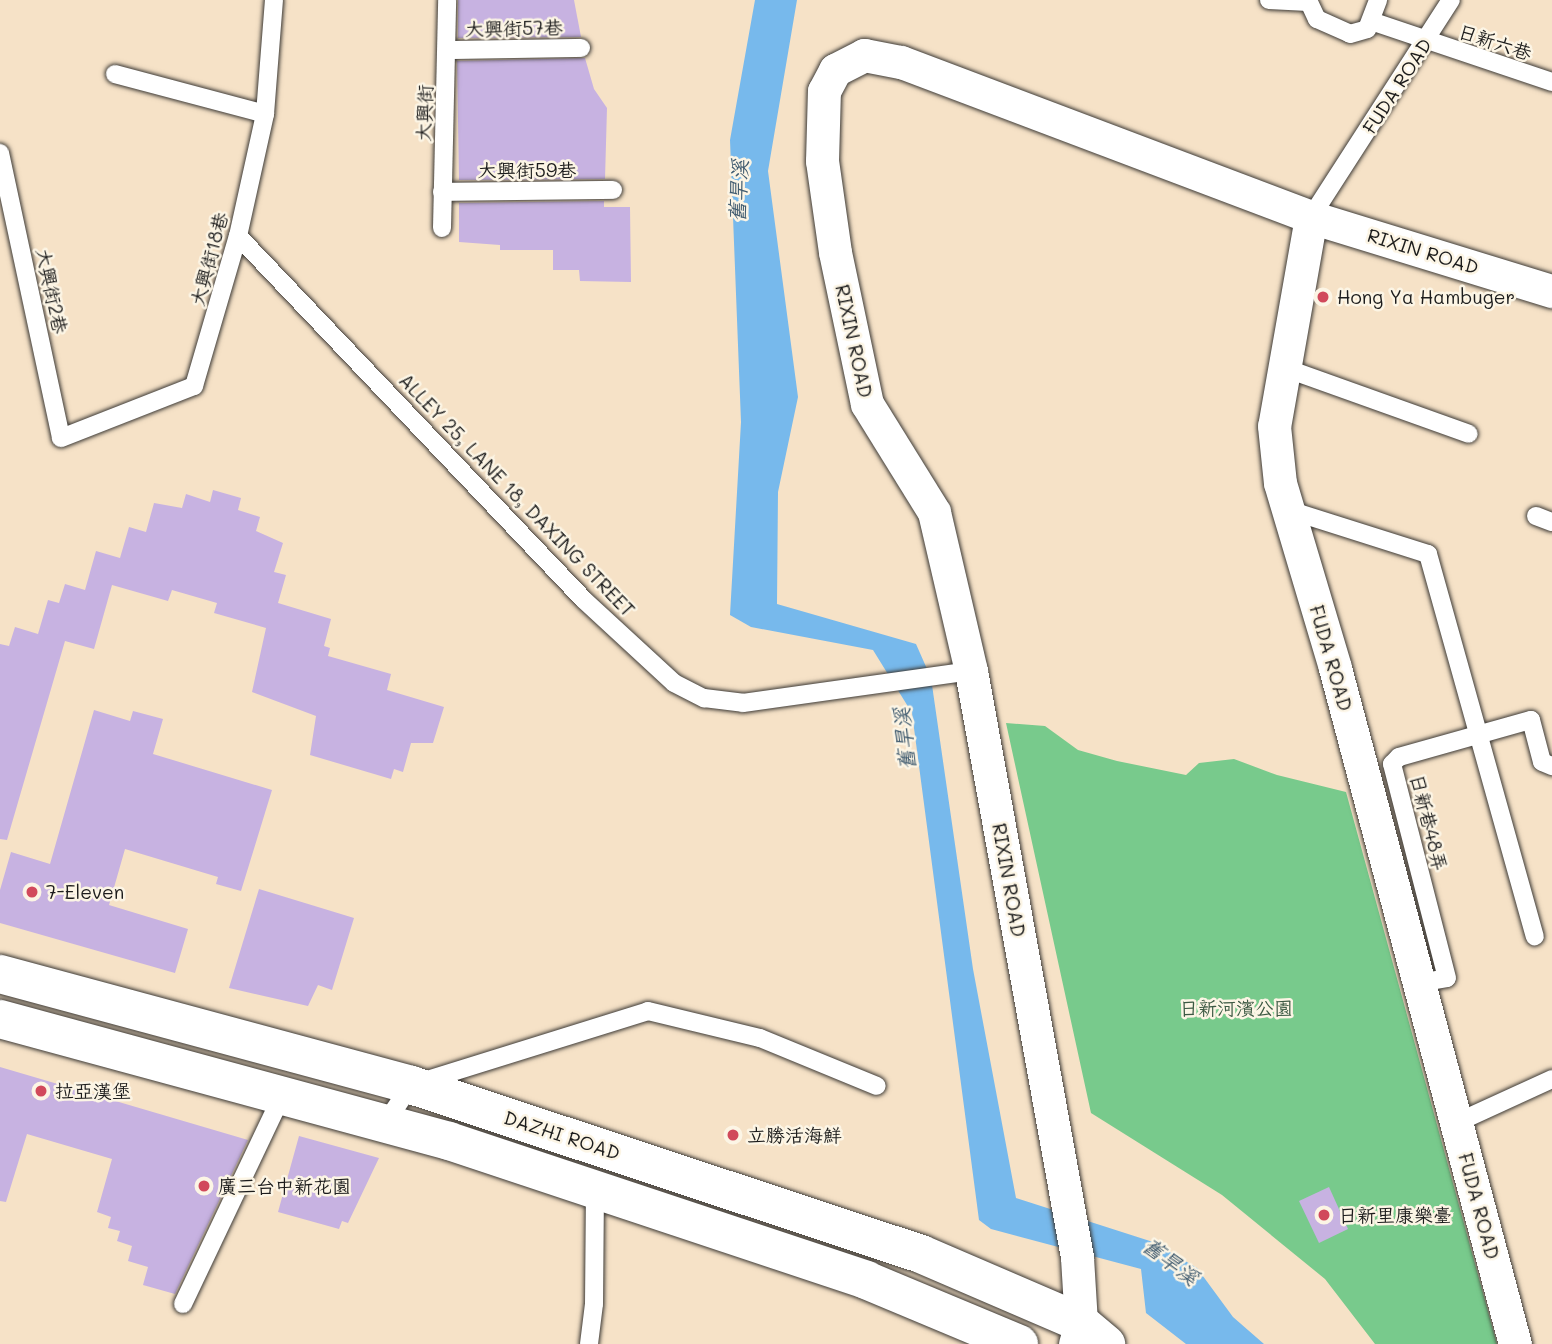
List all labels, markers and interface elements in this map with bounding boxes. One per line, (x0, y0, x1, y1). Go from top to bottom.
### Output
street label: 大興街57巷 (465, 16, 563, 40)
street label: 日新六巷 (1455, 19, 1535, 65)
street label: FUDA ROAD (1358, 34, 1436, 138)
street label: 大興街 (412, 84, 436, 142)
street label: 大興街59巷 (478, 159, 576, 181)
water label: 舊旱溪 (724, 159, 752, 223)
street label: 大興街18巷 (186, 210, 232, 308)
street label: RIXIN ROAD (1365, 223, 1481, 279)
street label: 大興街2巷 (32, 246, 72, 336)
street label: RIXIN ROAD (831, 282, 877, 400)
place label: Hong Ya Hambuger (1337, 286, 1515, 308)
marker: Hong Ya Hambuger (1315, 289, 1331, 305)
street label: ALLEY 25, LANE 18, DAXING STREET (395, 369, 639, 621)
street label: FUDA ROAD (1305, 602, 1357, 714)
water label: 舊旱溪 (888, 706, 920, 772)
street label: 日新巷48弄 (1406, 771, 1452, 873)
street label: RIXIN ROAD (988, 821, 1030, 939)
place label: 7-Eleven (46, 881, 124, 903)
marker: 7-Eleven (24, 884, 40, 900)
park label: 日新河濱公園 (1179, 997, 1293, 1019)
place label: 拉亞漢堡 (55, 1080, 131, 1102)
marker: 拉亞漢堡 (33, 1083, 49, 1099)
street label: DAZHI ROAD (501, 1106, 623, 1164)
place label: 立勝活海鮮 (747, 1124, 842, 1146)
marker: 立勝活海鮮 (725, 1127, 741, 1143)
street label: FUDA ROAD (1454, 1150, 1504, 1262)
place label: 廣三台中新花園 (218, 1175, 351, 1197)
marker: 廣三台中新花園 (196, 1178, 212, 1194)
place label: 日新里康樂臺 (1338, 1204, 1452, 1226)
marker: 日新里康樂臺 (1316, 1207, 1332, 1223)
water label: 舊旱溪 (1138, 1232, 1204, 1290)

